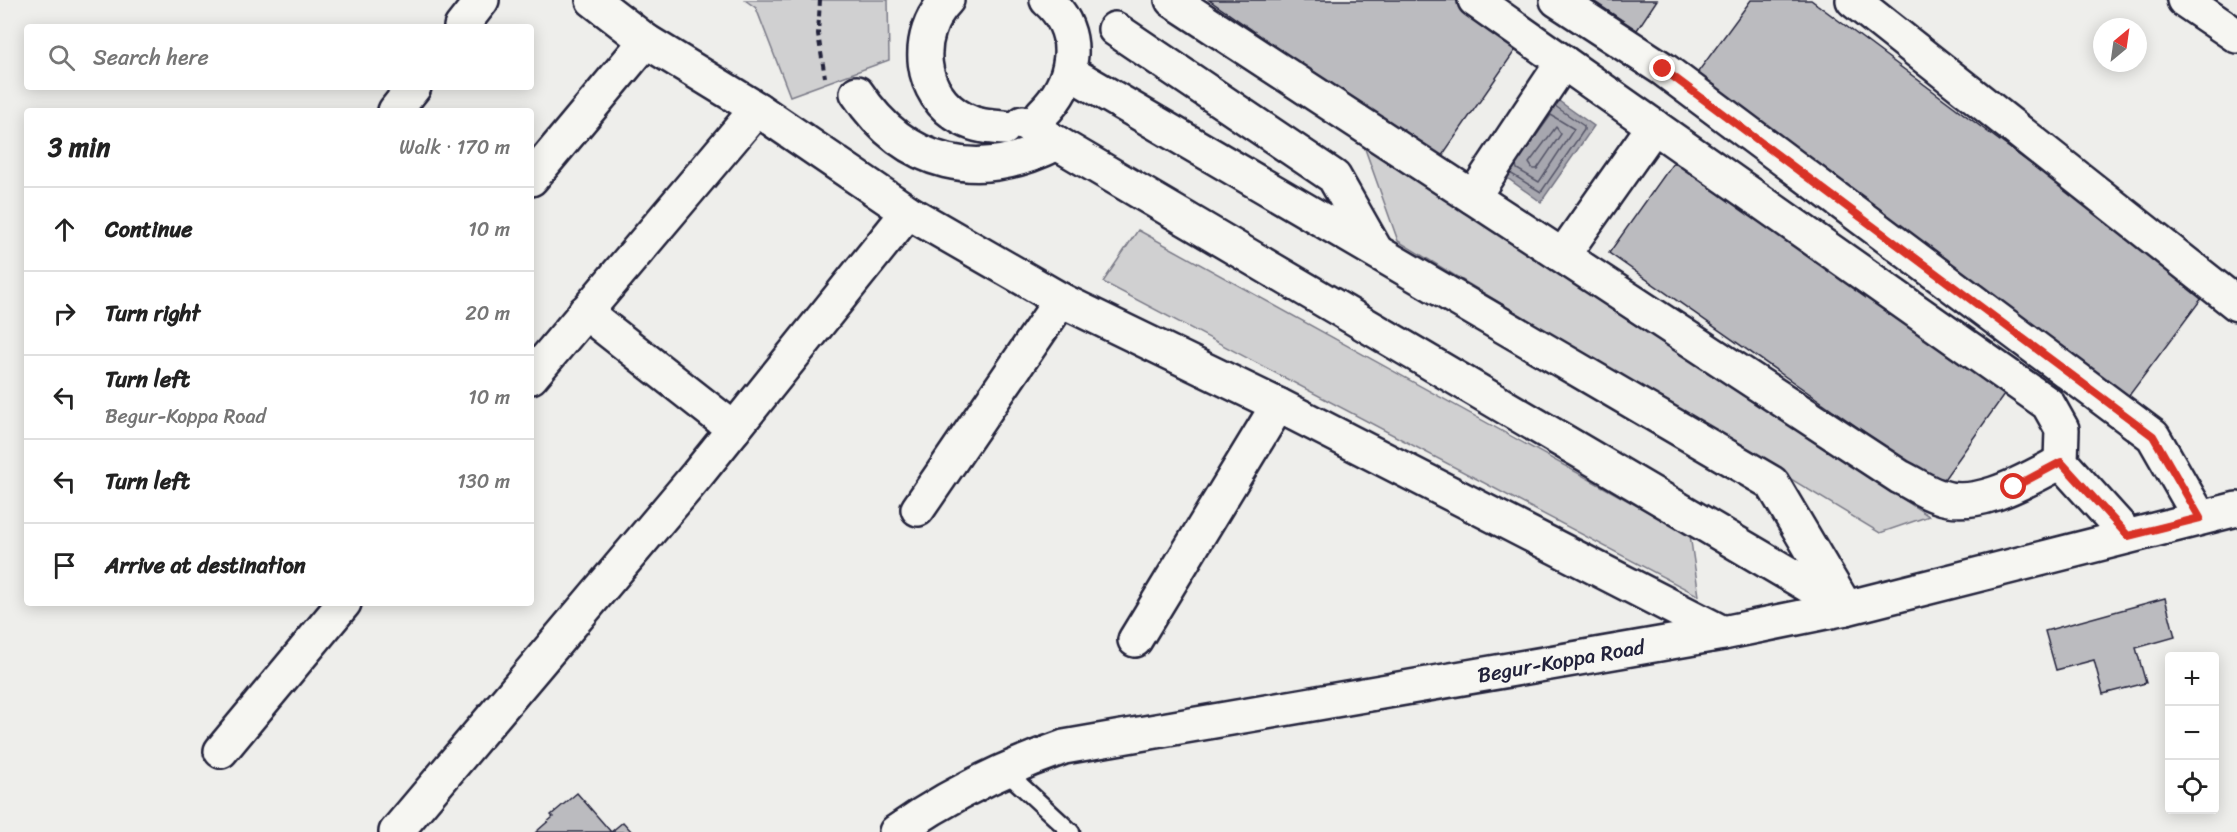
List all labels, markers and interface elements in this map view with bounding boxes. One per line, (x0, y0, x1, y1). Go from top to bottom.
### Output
north arrow (2093, 18, 2147, 72)
search box (24, 24, 534, 90)
text: Search here (93, 38, 209, 77)
icon: search (45, 41, 78, 74)
route end (1649, 55, 1675, 81)
text: 3 min (48, 124, 110, 170)
text: Walk · 170 m (399, 130, 510, 165)
text: Continue (105, 210, 193, 249)
text: 10 m (468, 212, 510, 247)
icon: ahead (48, 213, 81, 246)
text: Turn right (105, 294, 200, 333)
text: 20 m (465, 296, 510, 331)
icon: right (48, 297, 81, 330)
text: Turn left (105, 360, 190, 399)
text: 10 m (468, 380, 510, 415)
icon: left (48, 381, 81, 414)
text: Begur-Koppa Road (105, 399, 266, 434)
text: Turn left (105, 462, 190, 501)
text: 130 m (457, 464, 510, 499)
icon: left (48, 465, 81, 498)
route start (2000, 473, 2026, 499)
text: Arrive at destination (105, 546, 306, 585)
icon: arrive (48, 549, 81, 582)
street label: Begur-Koppa Road (1474, 627, 1649, 694)
map controls (2165, 652, 2219, 814)
button: + (2165, 652, 2219, 706)
button: − (2165, 706, 2219, 760)
button: locate (2165, 760, 2219, 814)

